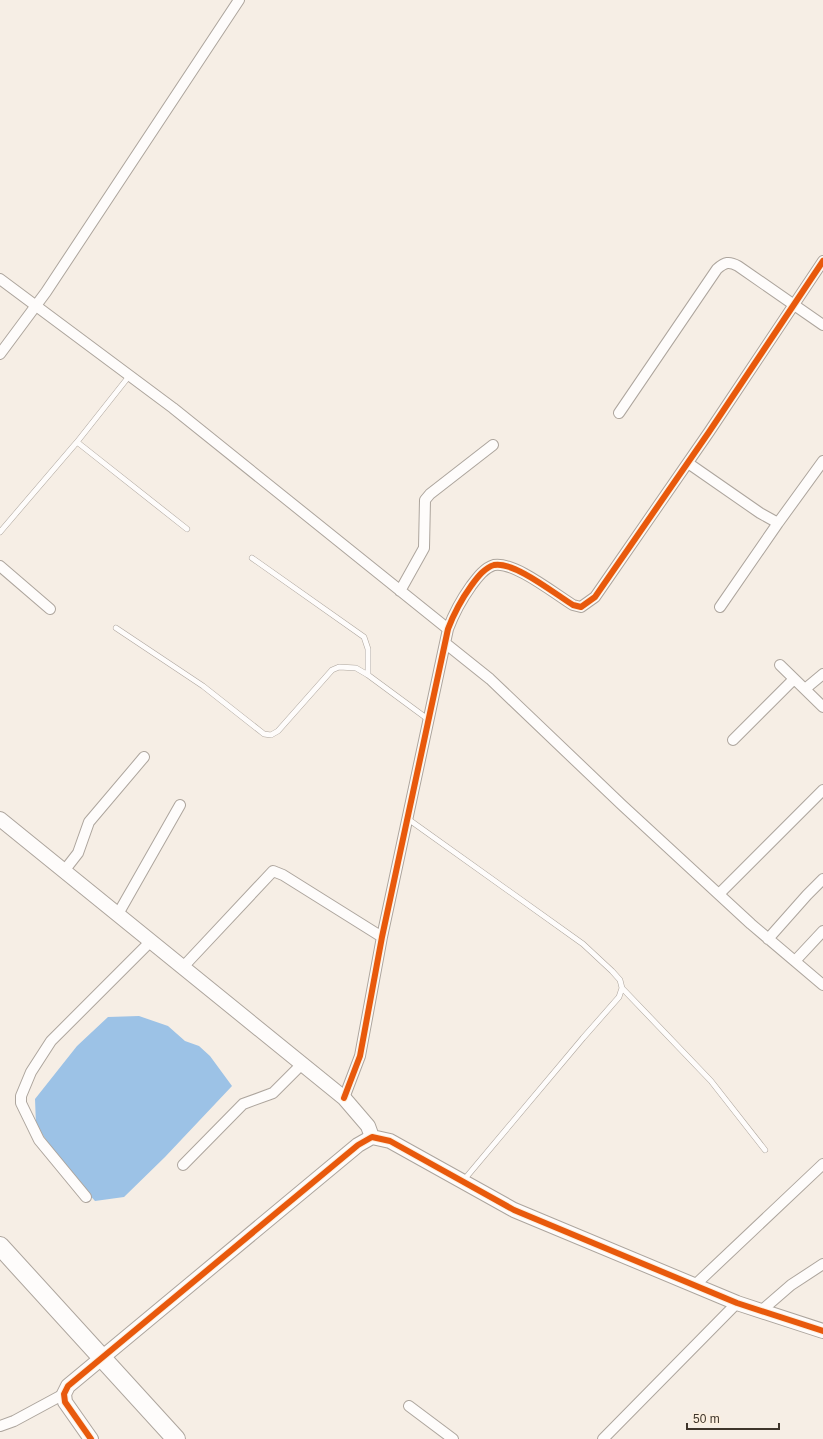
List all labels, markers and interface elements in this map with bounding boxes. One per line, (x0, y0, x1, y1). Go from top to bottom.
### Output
scale bar (687, 1405, 779, 1431)
text: 50 m (693, 1412, 720, 1426)

